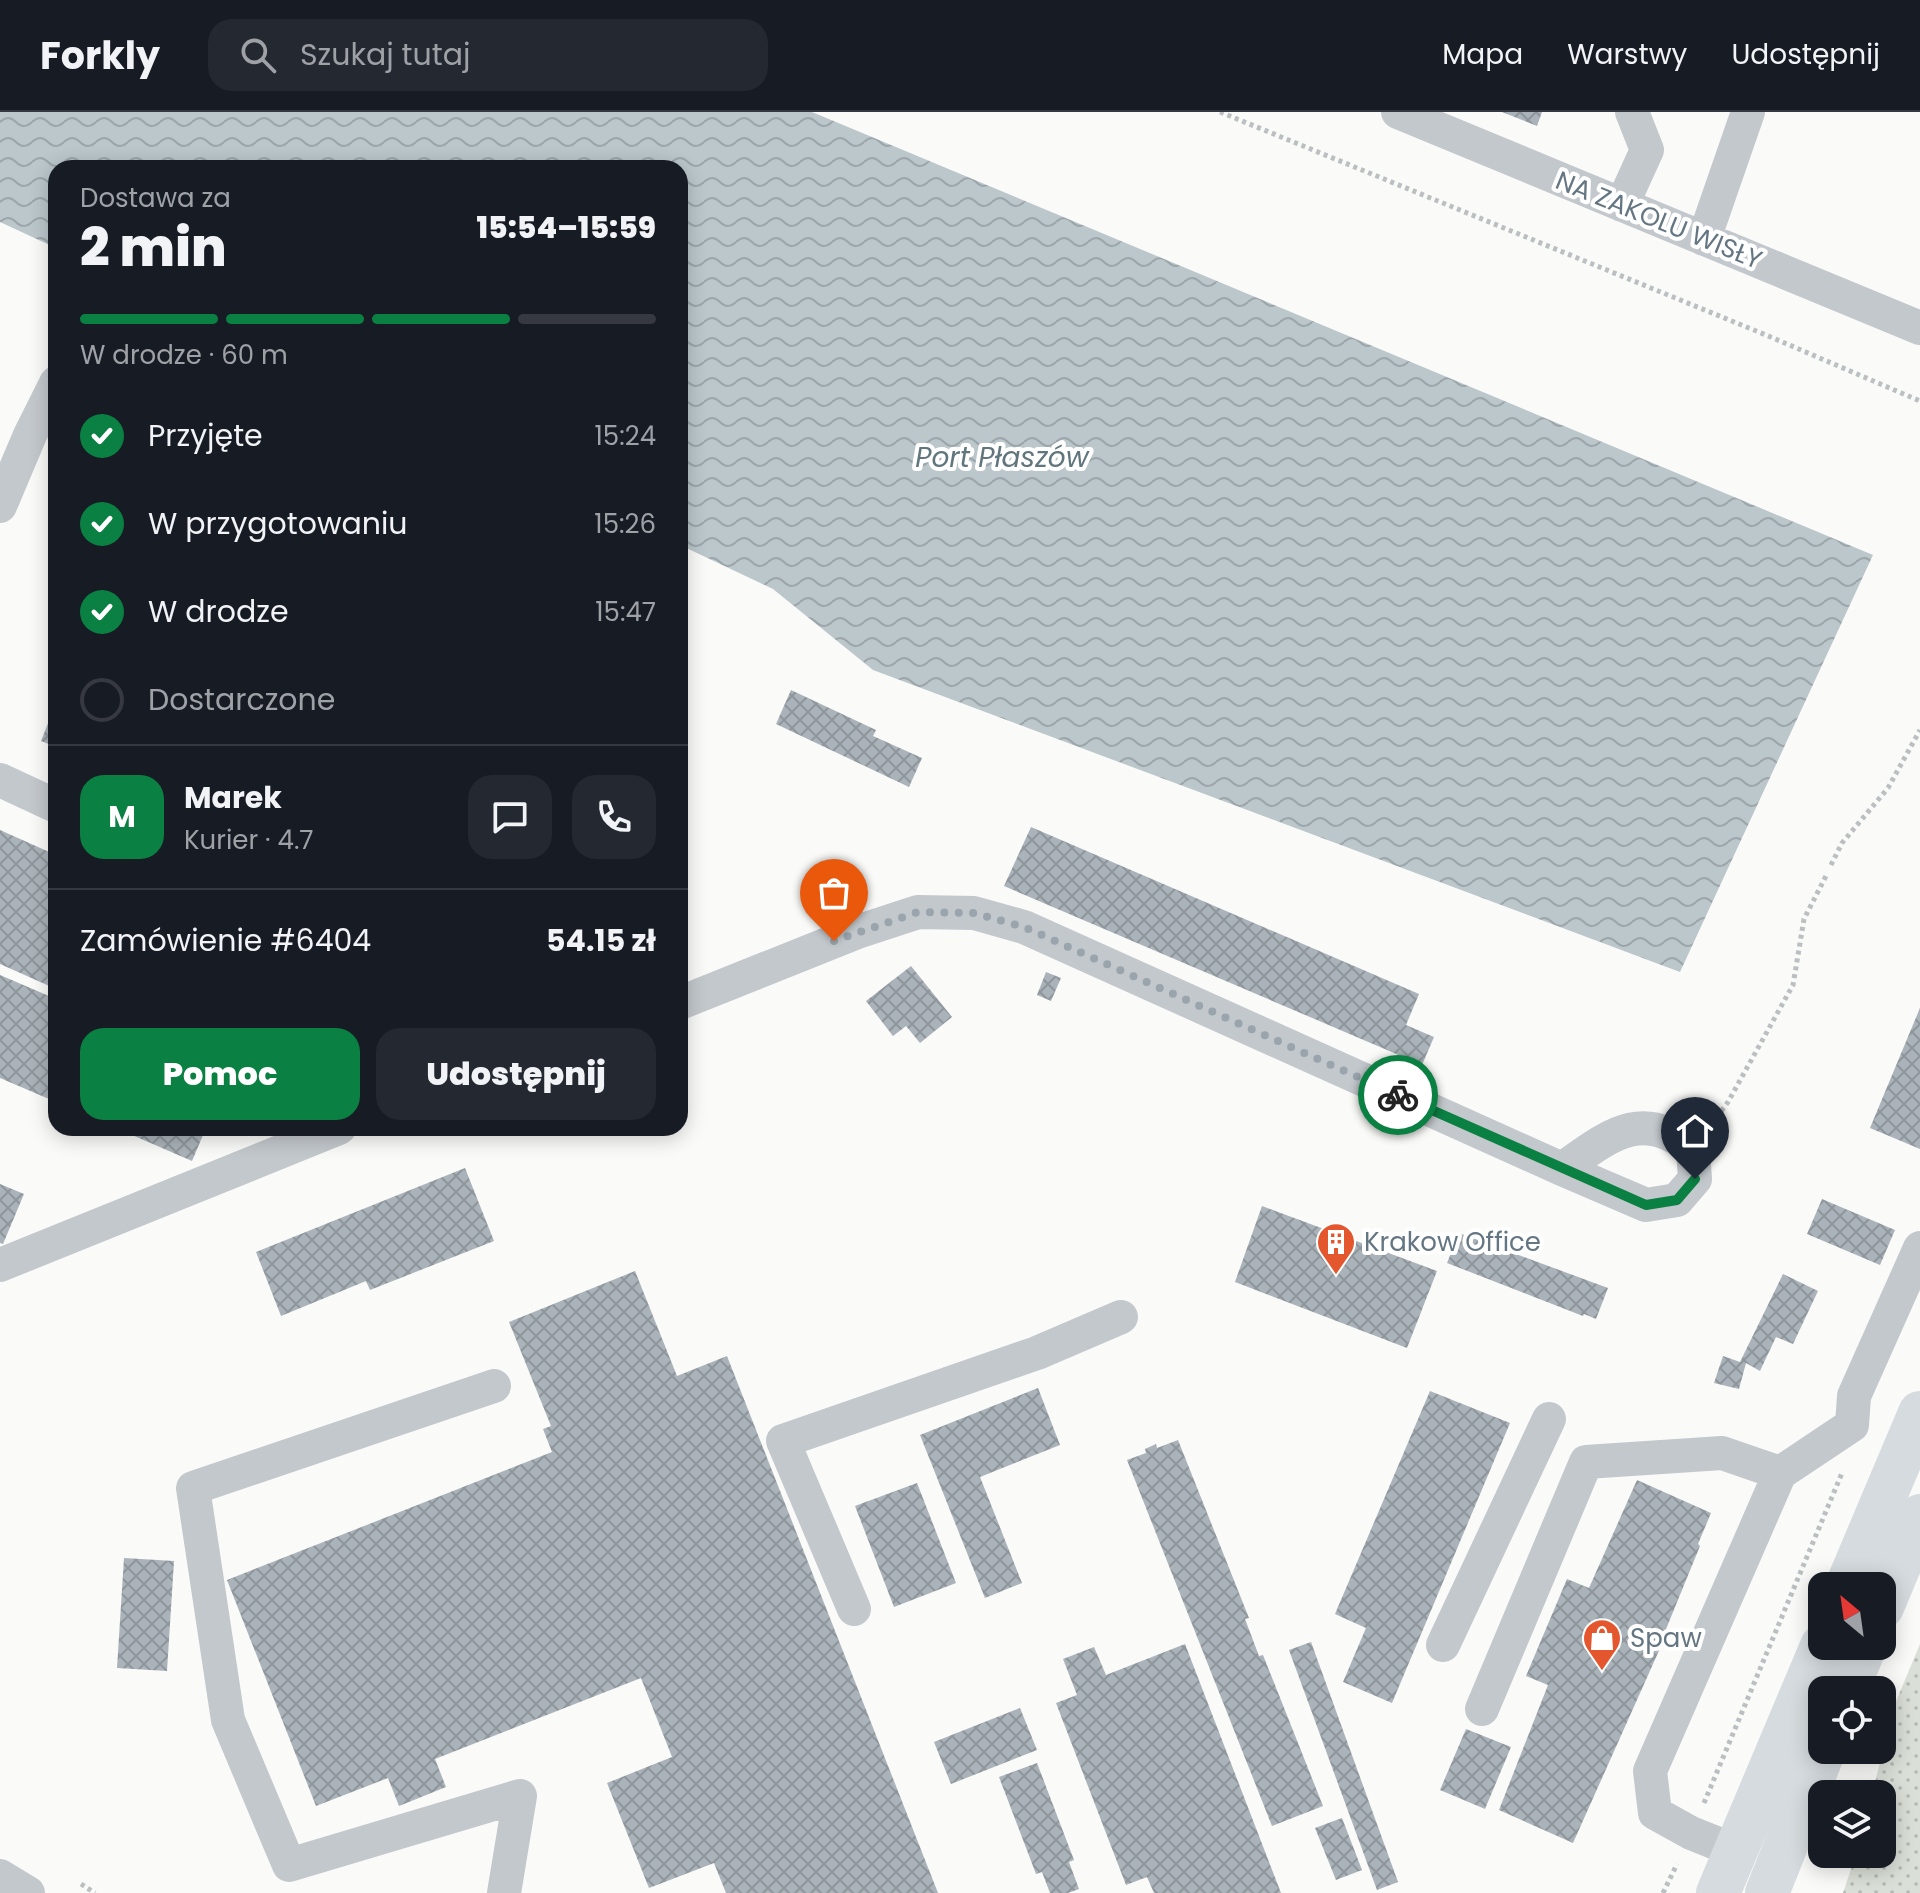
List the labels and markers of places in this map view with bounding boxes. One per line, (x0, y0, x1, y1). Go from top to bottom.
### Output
pin (800, 859, 868, 941)
pin (1661, 1097, 1729, 1179)
building icon: Krakow Office (1315, 1221, 1357, 1276)
place label: Krakow Office (1364, 1224, 1541, 1260)
shop icon: Spaw (1581, 1617, 1623, 1672)
place label: Spaw (1630, 1620, 1702, 1656)

